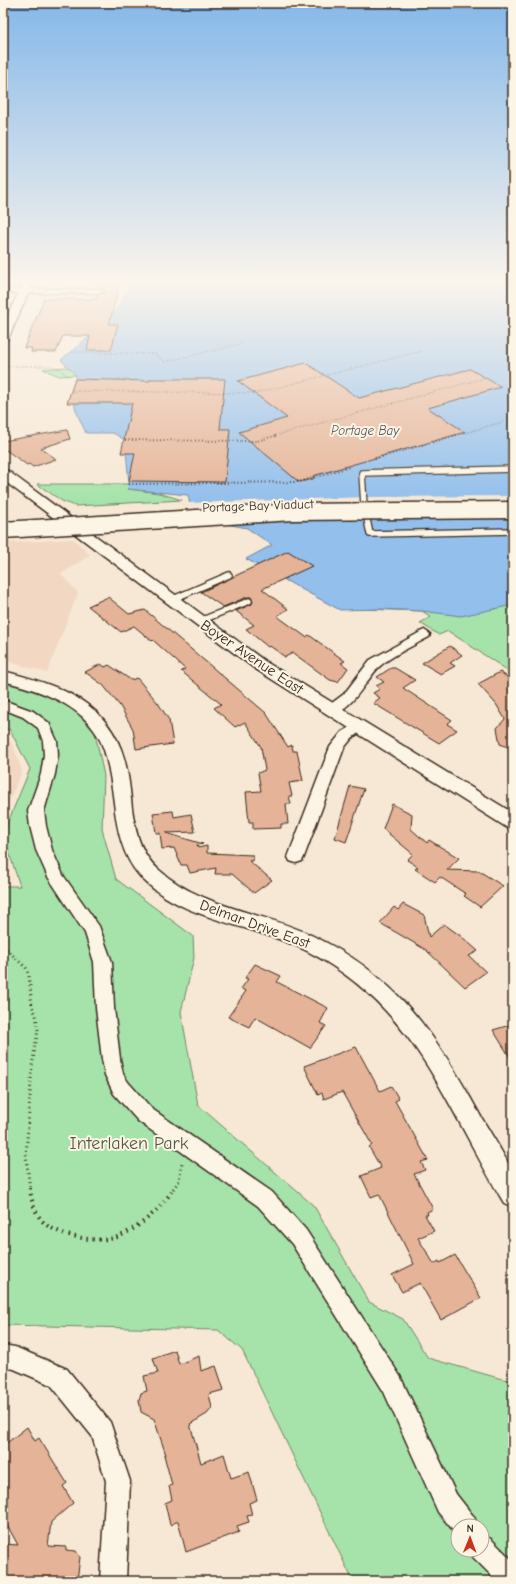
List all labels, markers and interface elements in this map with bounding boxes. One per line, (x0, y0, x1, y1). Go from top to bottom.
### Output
water label: Portage Bay (331, 423, 400, 438)
street label: Portage Bay Viaduct (202, 496, 315, 515)
street label: Boyer Avenue East (197, 616, 307, 698)
street label: Delmar Drive East (197, 896, 313, 953)
park label: Interlaken Park (70, 1133, 189, 1154)
north arrow (450, 1518, 490, 1558)
text: N (466, 1522, 474, 1535)

